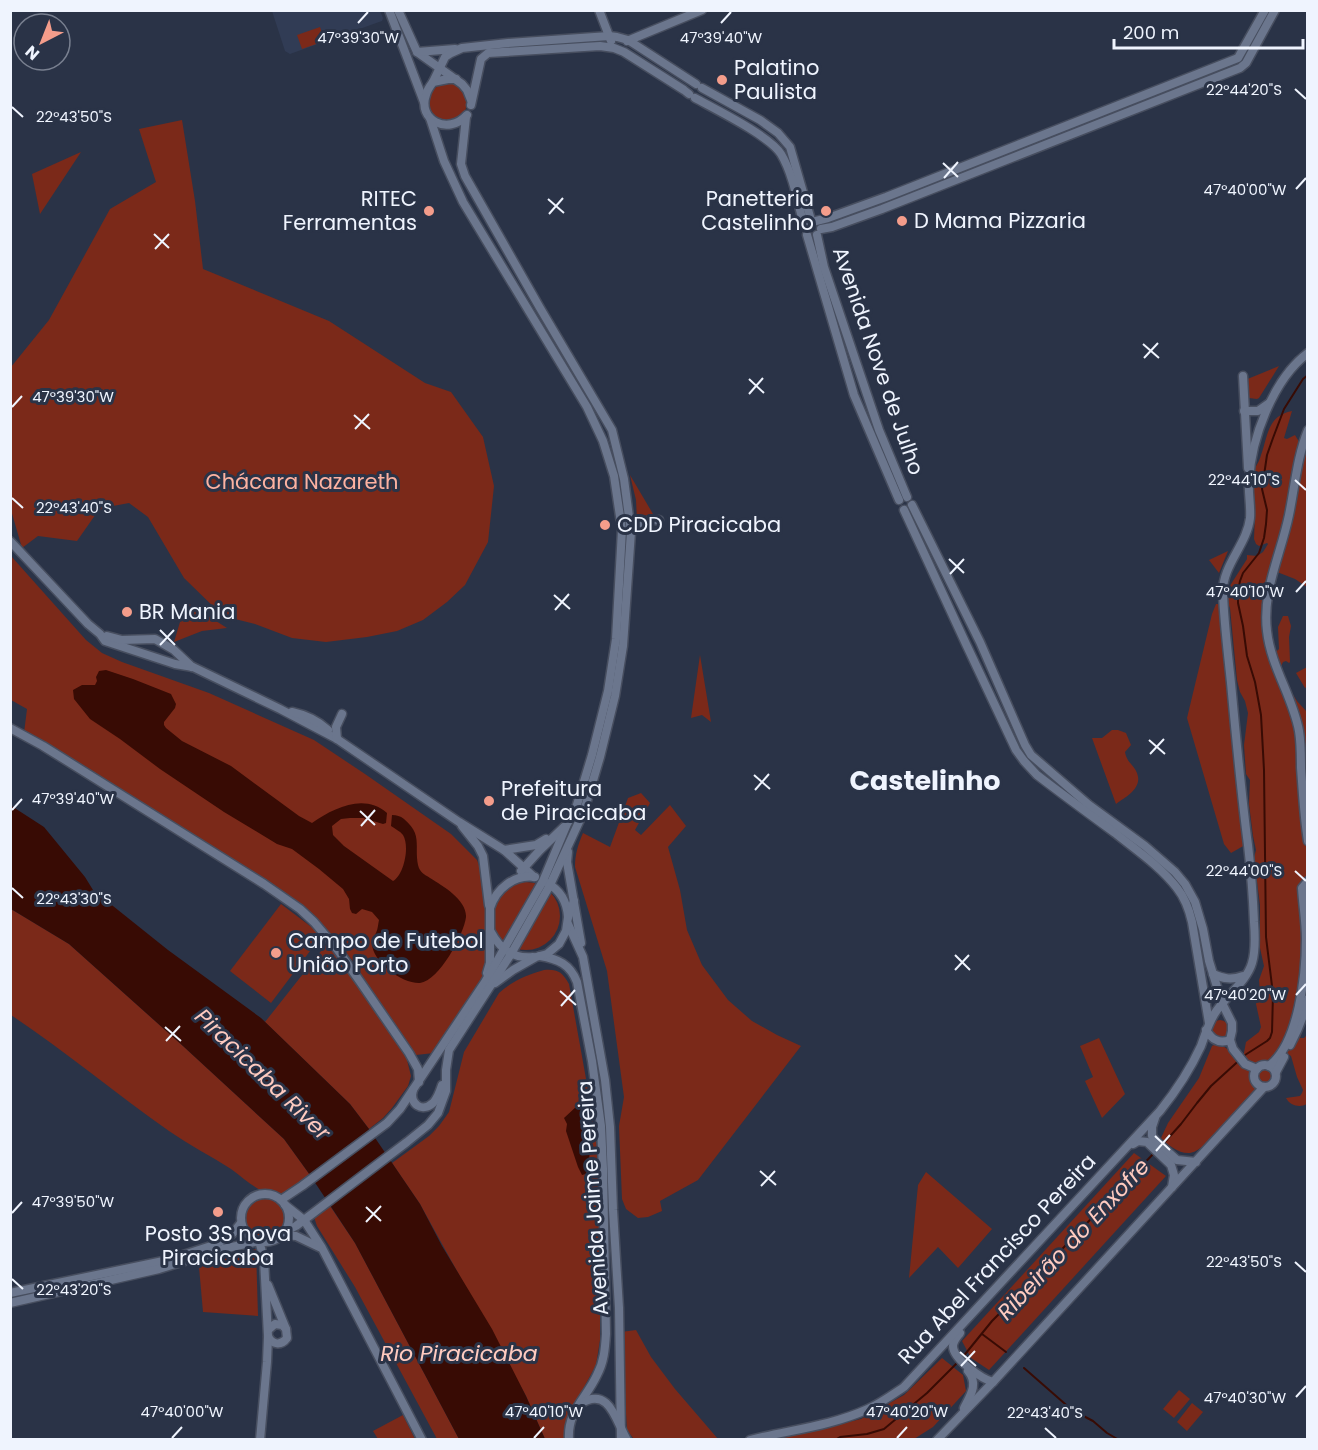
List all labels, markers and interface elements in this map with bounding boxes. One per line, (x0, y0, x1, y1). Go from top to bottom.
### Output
north arrow (12, 12, 72, 72)
scale bar (1114, 12, 1303, 50)
text: 200 m (1123, 20, 1179, 45)
text: 47°39'30"W (317, 27, 399, 48)
text: 47°39'40"W (680, 27, 763, 48)
text: N (20, 40, 44, 65)
place label: Palatino Paulista (734, 53, 819, 106)
marker: Palatino Paulista (715, 73, 729, 87)
text: 22°44'20"S (1206, 79, 1282, 100)
text: 22°43'50"S (36, 106, 112, 127)
text: 47°40'00"W (1204, 179, 1287, 200)
place label: RITEC Ferramentas (283, 184, 417, 237)
place label: Panetteria Castelinho (701, 184, 814, 237)
marker: RITEC Ferramentas (422, 204, 436, 218)
marker: Panetteria Castelinho (819, 204, 833, 218)
place label: D Mama Pizzaria (914, 206, 1086, 235)
marker: D Mama Pizzaria (895, 214, 909, 228)
street label: Avenida Nove de Julho (826, 243, 931, 479)
text: 47°39'30"W (32, 386, 114, 407)
park label: Chácara Nazareth (205, 467, 399, 496)
text: 22°44'10"S (1208, 469, 1280, 490)
text: 22°43'40"S (36, 497, 112, 518)
place label: CDD Piracicaba (617, 510, 781, 539)
marker: CDD Piracicaba (598, 518, 612, 532)
text: 47°40'10"W (1206, 581, 1284, 602)
place label: BR Mania (139, 597, 235, 626)
marker: BR Mania (120, 605, 134, 619)
district label: Castelinho (849, 762, 1001, 799)
place label: Prefeitura de Piracicaba (501, 774, 646, 827)
text: 47°39'40"W (32, 788, 115, 809)
marker: Prefeitura de Piracicaba (482, 794, 496, 808)
text: 22°44'00"S (1206, 860, 1282, 881)
text: 22°43'30"S (36, 888, 112, 909)
place label: Campo de Futebol União Porto (288, 926, 484, 979)
marker: Campo de Futebol União Porto (269, 946, 283, 960)
text: 47°40'20"W (1204, 984, 1286, 1005)
water label: Piracicaba River (188, 1002, 338, 1148)
street label: Avenida Jaime Pereira (570, 1080, 615, 1317)
street label: Rua Abel Francisco Pereira (891, 1147, 1102, 1370)
water label: Ribeirão do Enxofre (990, 1152, 1157, 1327)
text: 47°39'50"W (32, 1191, 115, 1212)
marker: Posto 3S nova Piracicaba (211, 1205, 225, 1219)
place label: Posto 3S nova Piracicaba (145, 1219, 291, 1272)
text: 22°43'50"S (1206, 1251, 1282, 1272)
text: 22°43'20"S (36, 1279, 112, 1300)
water label: Rio Piracicaba (380, 1338, 538, 1369)
text: 47°40'30"W (1204, 1387, 1287, 1408)
text: 47°40'00"W (141, 1401, 224, 1422)
text: 47°40'10"W (505, 1401, 583, 1422)
text: 47°40'20"W (866, 1401, 948, 1422)
text: 22°43'40"S (1007, 1402, 1083, 1423)

